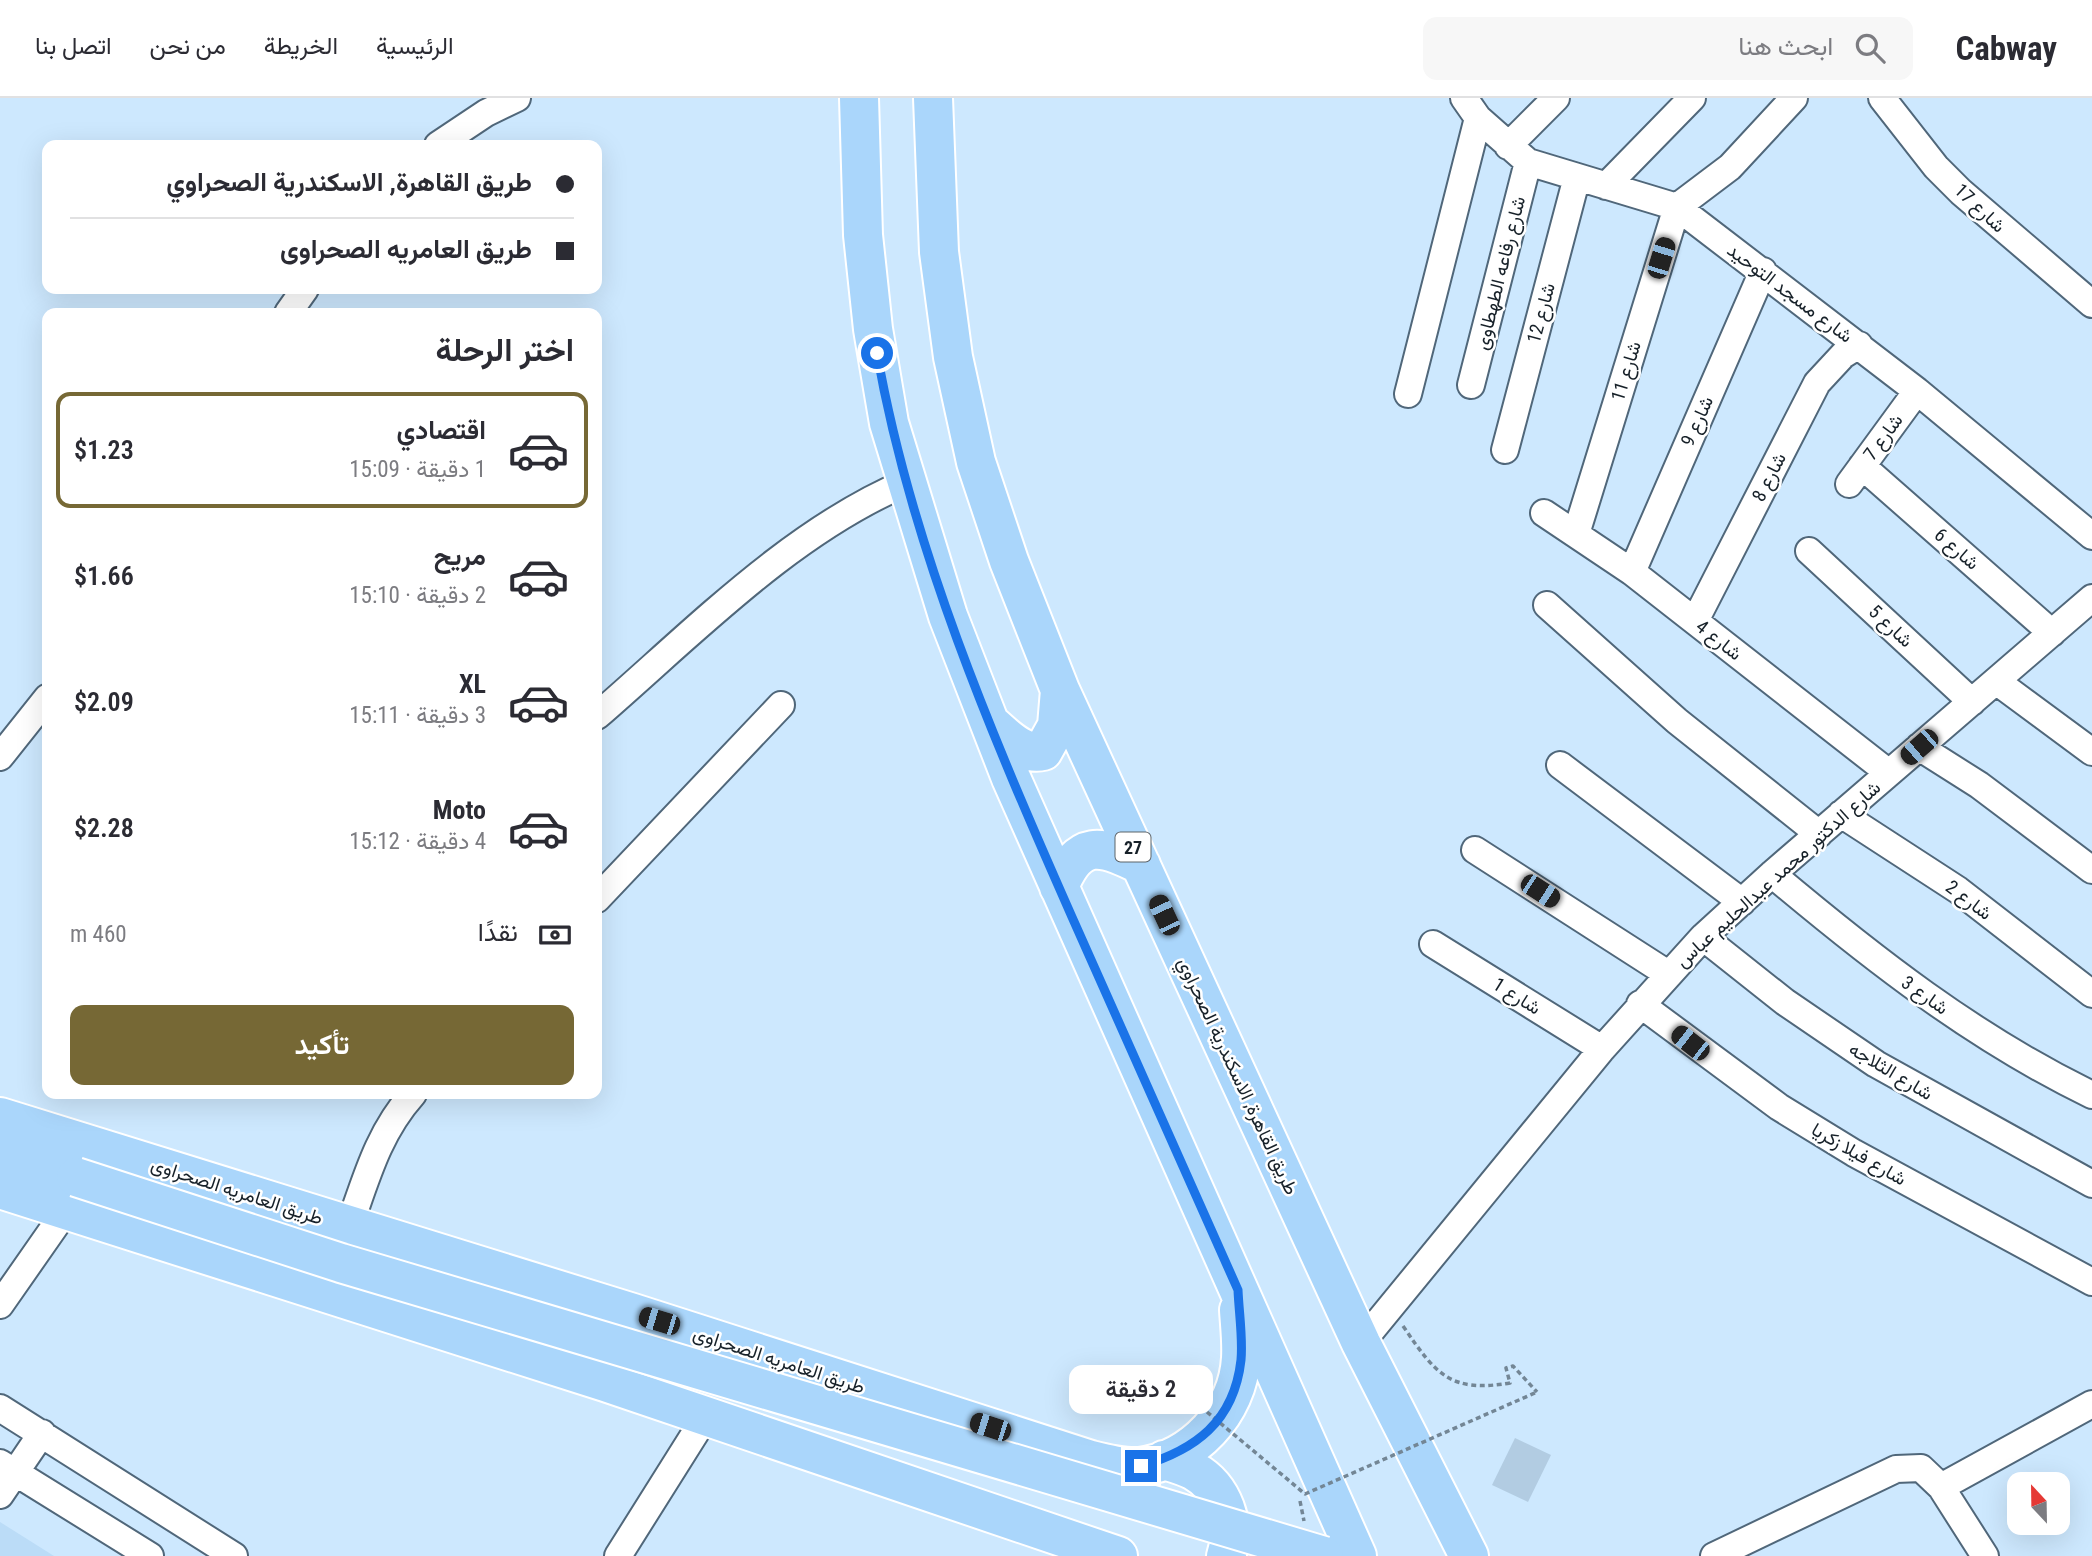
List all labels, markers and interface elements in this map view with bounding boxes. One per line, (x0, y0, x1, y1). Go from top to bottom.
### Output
search box (1423, 17, 1913, 80)
icon: search (1851, 29, 1889, 67)
text: Cabway (1955, 29, 2057, 68)
text: ابحث هنا (1738, 31, 1833, 61)
text: اتصل بنا (35, 32, 112, 60)
text: من نحن (150, 32, 226, 60)
text: الخريطة (264, 32, 338, 60)
text: الرئيسية (376, 32, 454, 60)
text: طريق القاهرة, الاسكندرية الصحراوي (166, 167, 532, 197)
street label: شارع 17 (1949, 179, 2010, 238)
street label: شارع رفاعه الطهطاوى (1470, 194, 1531, 352)
text: طريق العامريه الصحراوى (280, 234, 532, 264)
car (1645, 235, 1678, 281)
street label: شارع مسجد التوحيد (1722, 238, 1857, 348)
street label: شارع 12 (1522, 280, 1561, 346)
text: اختر الرحلة (435, 331, 574, 369)
route start (861, 337, 893, 369)
street label: شارع 11 (1606, 338, 1647, 404)
street label: شارع 9 (1676, 393, 1719, 450)
street label: شارع 7 (1858, 409, 1908, 465)
text: اقتصادي (397, 415, 486, 445)
icon: car (507, 419, 570, 482)
text: $1.23 (74, 435, 134, 465)
street label: شارع 8 (1747, 449, 1792, 506)
text: 1 دقيقة · 15:09 (349, 456, 486, 483)
street label: شارع 6 (1929, 523, 1984, 575)
text: مريح (434, 541, 486, 571)
icon: car (507, 545, 570, 608)
text: $1.66 (74, 561, 134, 591)
text: 2 دقيقة · 15:10 (349, 582, 486, 609)
street label: شارع 5 (1863, 600, 1918, 653)
street label: شارع 4 (1691, 615, 1747, 666)
text: XL (459, 669, 486, 699)
icon: car (507, 671, 570, 734)
text: $2.09 (74, 687, 134, 717)
text: 3 دقيقة · 15:11 (349, 702, 486, 729)
car (1897, 725, 1942, 769)
street label: شارع الدكتور محمد عبدالحليم عباس (1671, 776, 1886, 973)
text: Moto (433, 795, 486, 825)
icon: car (507, 797, 570, 860)
text: $2.28 (74, 813, 134, 843)
text: 4 دقيقة · 15:12 (349, 828, 486, 855)
road number: 27 (1116, 832, 1150, 862)
car (1517, 871, 1564, 911)
street label: شارع 2 (1941, 875, 1997, 926)
car (1146, 892, 1183, 938)
icon: cash (536, 916, 574, 954)
text: نقدًا (478, 917, 518, 947)
text: 460 m (70, 921, 127, 948)
street label: طريق القاهرة, الاسكندرية الصحراوي (1169, 954, 1303, 1200)
street label: شارع 3 (1897, 971, 1953, 1020)
street label: شارع 1 (1488, 972, 1545, 1020)
button: تأكيد (70, 1005, 574, 1085)
car (1667, 1022, 1714, 1064)
street label: شارع الثلاجه (1844, 1037, 1937, 1106)
street label: شارع فيلا زكريا (1807, 1118, 1910, 1191)
street label: طريق العامريه الصحراوى (148, 1152, 326, 1230)
car (636, 1305, 683, 1337)
street label: طريق العامريه الصحراوى (690, 1321, 868, 1399)
callout: 2 دقيقة (1069, 1364, 1213, 1414)
text: 2 دقيقة (1106, 1376, 1176, 1403)
car (967, 1411, 1014, 1443)
route end (1125, 1450, 1157, 1482)
north arrow (2007, 1472, 2070, 1535)
map controls (2007, 1472, 2070, 1535)

